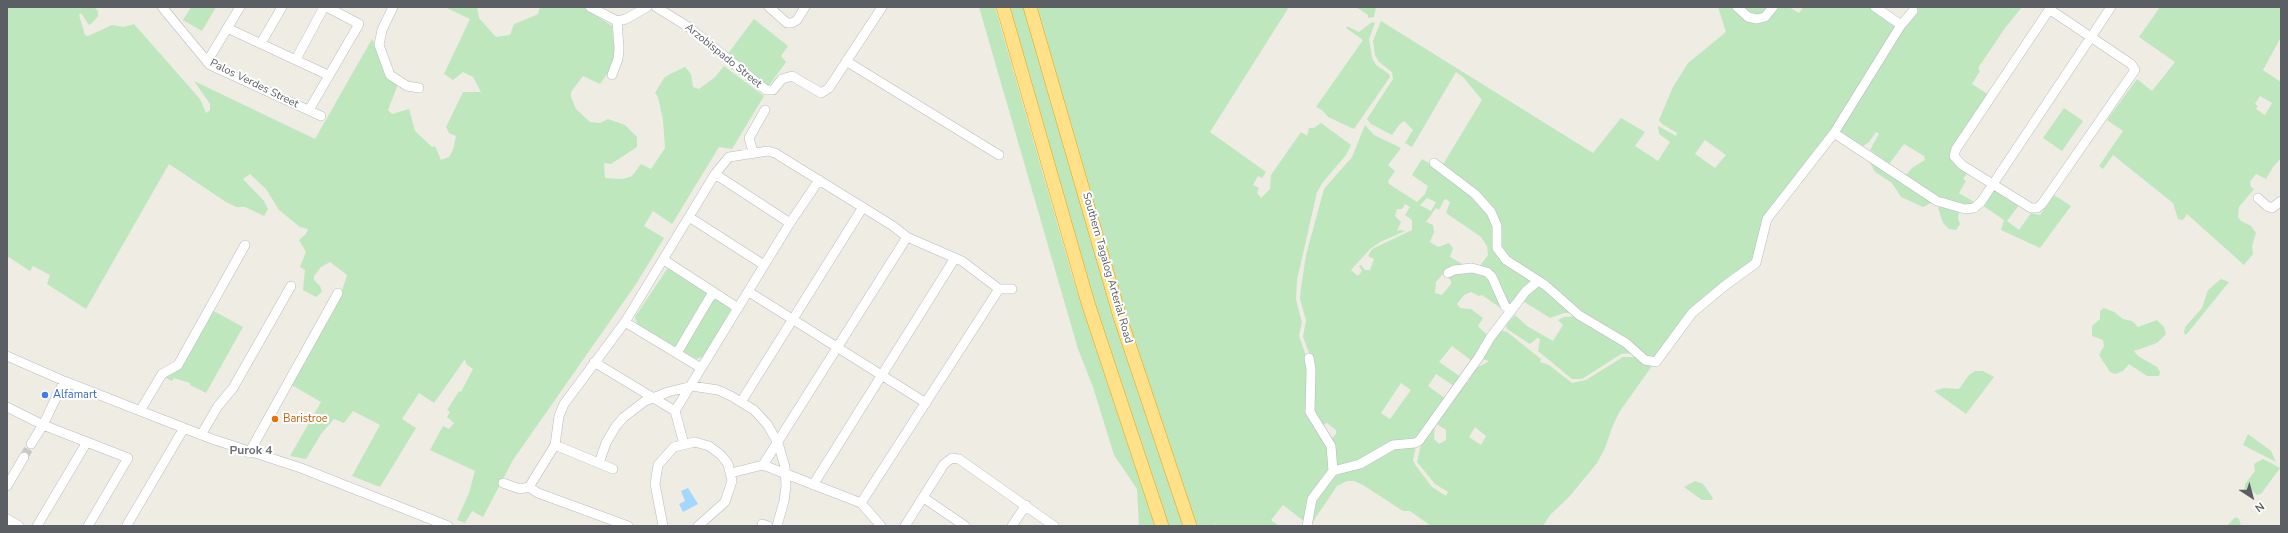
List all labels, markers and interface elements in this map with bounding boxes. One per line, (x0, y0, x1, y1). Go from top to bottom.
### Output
street label: Arzobispado Street (682, 21, 764, 91)
street label: Palos Verdes Street (208, 57, 300, 111)
street label: Southern Tagalog Arterial Road (1079, 191, 1135, 345)
place label: Alfamart (53, 388, 97, 402)
marker: Alfamart (40, 390, 50, 400)
place label: Baristroe (283, 412, 328, 426)
marker: Baristroe (270, 414, 280, 424)
district label: Purok 4 (229, 444, 273, 458)
north arrow (2232, 477, 2272, 517)
text: N (2252, 499, 2267, 516)

